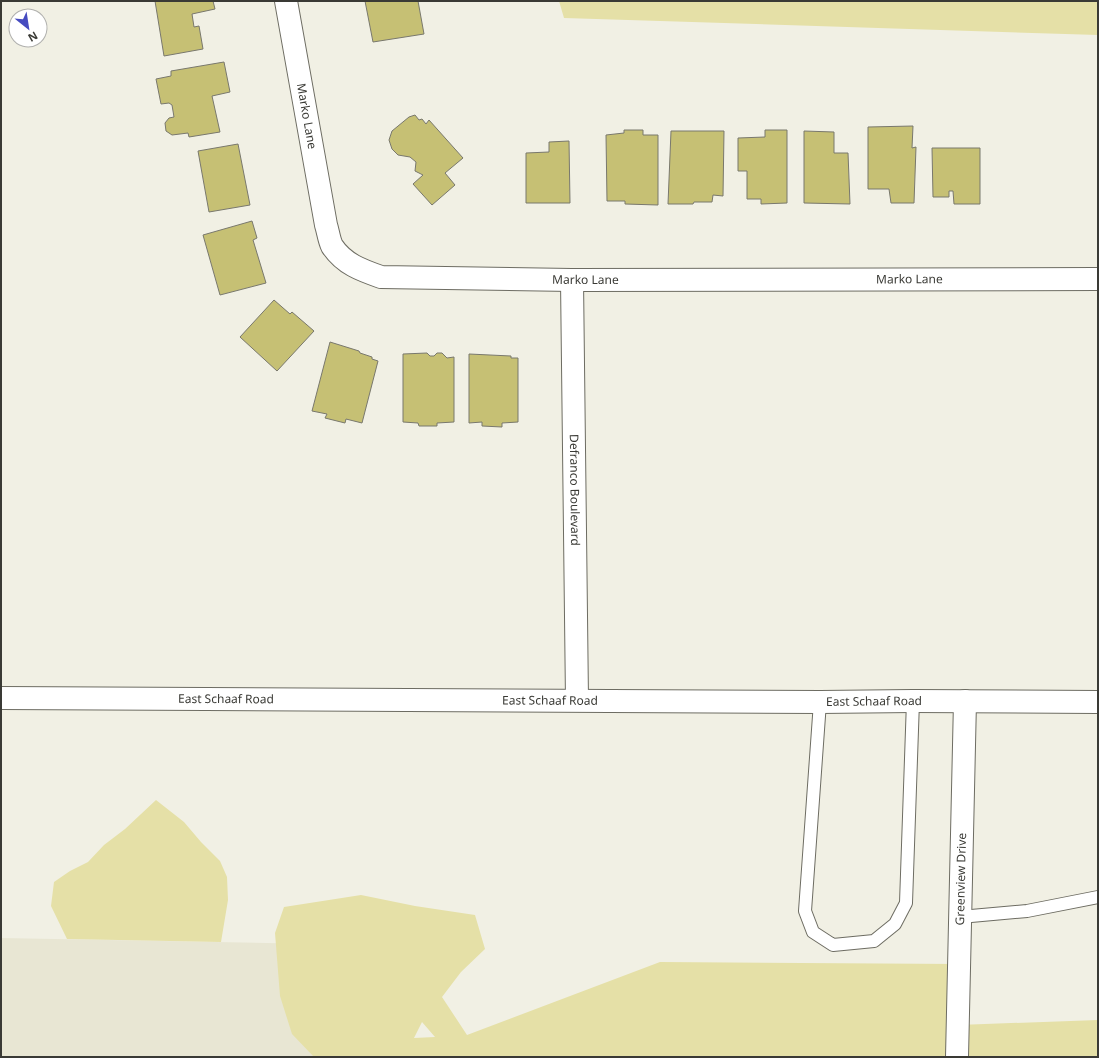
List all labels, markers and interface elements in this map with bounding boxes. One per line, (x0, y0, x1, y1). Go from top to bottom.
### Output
north arrow (8, 8, 48, 48)
text: N (26, 28, 41, 46)
street label: Marko Lane (293, 82, 321, 151)
street label: Marko Lane (876, 270, 943, 287)
street label: Marko Lane (552, 271, 619, 288)
street label: Defranco Boulevard (566, 434, 584, 546)
street label: East Schaaf Road (178, 690, 274, 707)
street label: East Schaaf Road (502, 691, 598, 709)
street label: East Schaaf Road (826, 692, 922, 710)
street label: Greenview Drive (951, 832, 970, 925)

